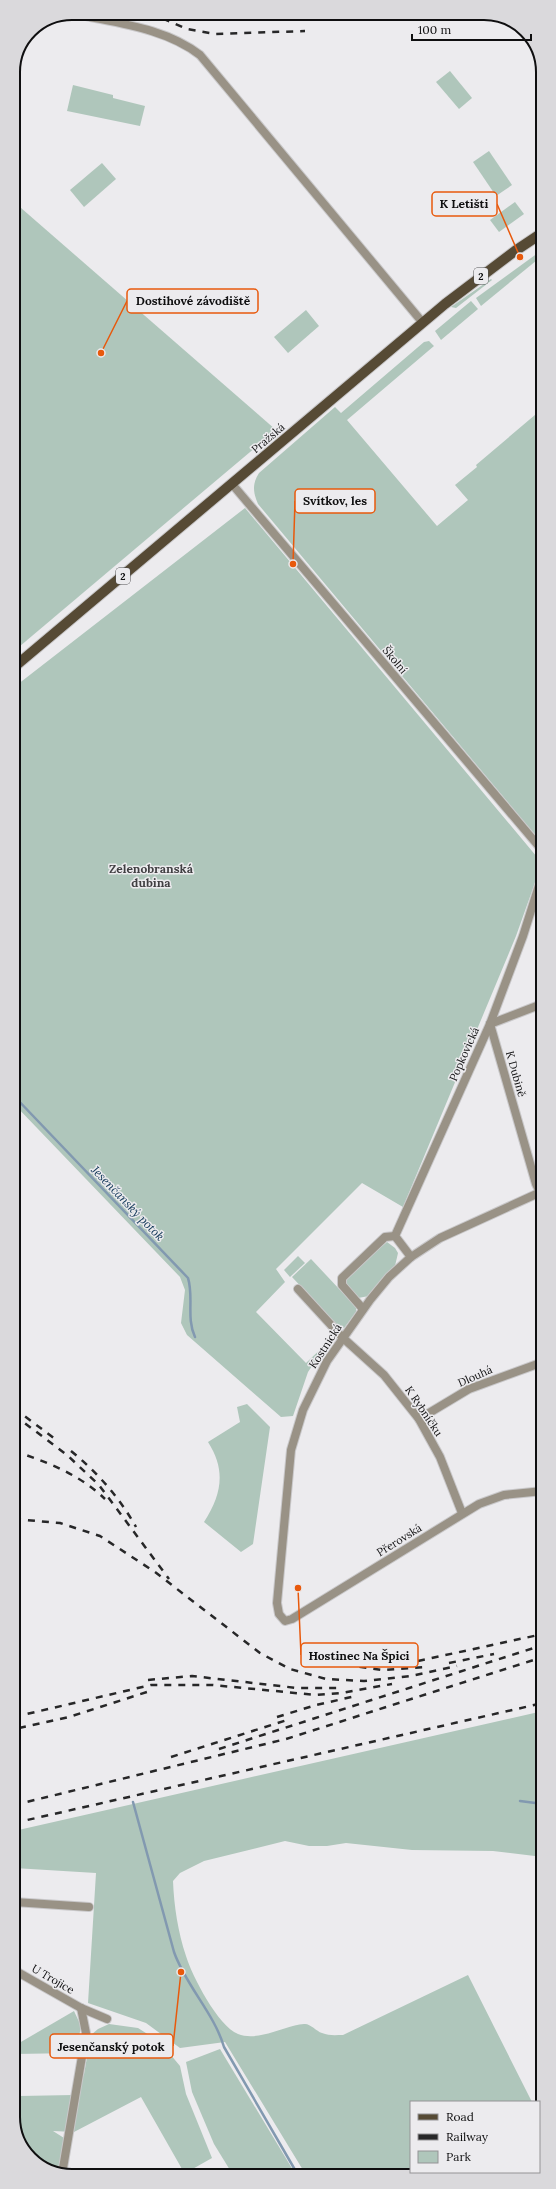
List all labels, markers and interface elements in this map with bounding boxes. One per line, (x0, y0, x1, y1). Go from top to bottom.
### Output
scale bar (412, 16, 531, 42)
text: 100 m (418, 22, 451, 37)
callout: K Letišti (432, 192, 497, 216)
text: K Letišti (440, 196, 489, 211)
road number: 2 (474, 268, 488, 284)
callout: Dostihové závodiště (127, 289, 258, 313)
text: Dostihové závodiště (136, 293, 251, 308)
street label: Pražská (248, 420, 288, 456)
callout: Svítkov, les (295, 489, 375, 513)
text: Svítkov, les (303, 493, 367, 508)
road number: 2 (116, 568, 130, 584)
street label: Školní (380, 644, 410, 676)
district label: Zelenobranská dubina (109, 861, 194, 890)
street label: Popkovická (446, 1024, 482, 1083)
street label: K Dubině (503, 1049, 529, 1099)
water label: Jesenčanský potok (88, 1162, 168, 1244)
street label: Kostnická (305, 1321, 345, 1371)
street label: Dlouhá (456, 1362, 495, 1390)
street label: K Rybníčku (402, 1383, 446, 1439)
street label: Přerovská (374, 1520, 424, 1559)
callout: Hostinec Na Špici (301, 1643, 418, 1667)
text: Hostinec Na Špici (308, 1648, 410, 1663)
street label: U Trojice (29, 1961, 77, 1997)
callout: Jesenčanský potok (50, 2034, 173, 2058)
text: Jesenčanský potok (57, 2039, 165, 2054)
legend (410, 2101, 540, 2173)
text: Road (446, 2109, 474, 2124)
text: Railway (446, 2129, 489, 2144)
text: Park (446, 2149, 472, 2164)

